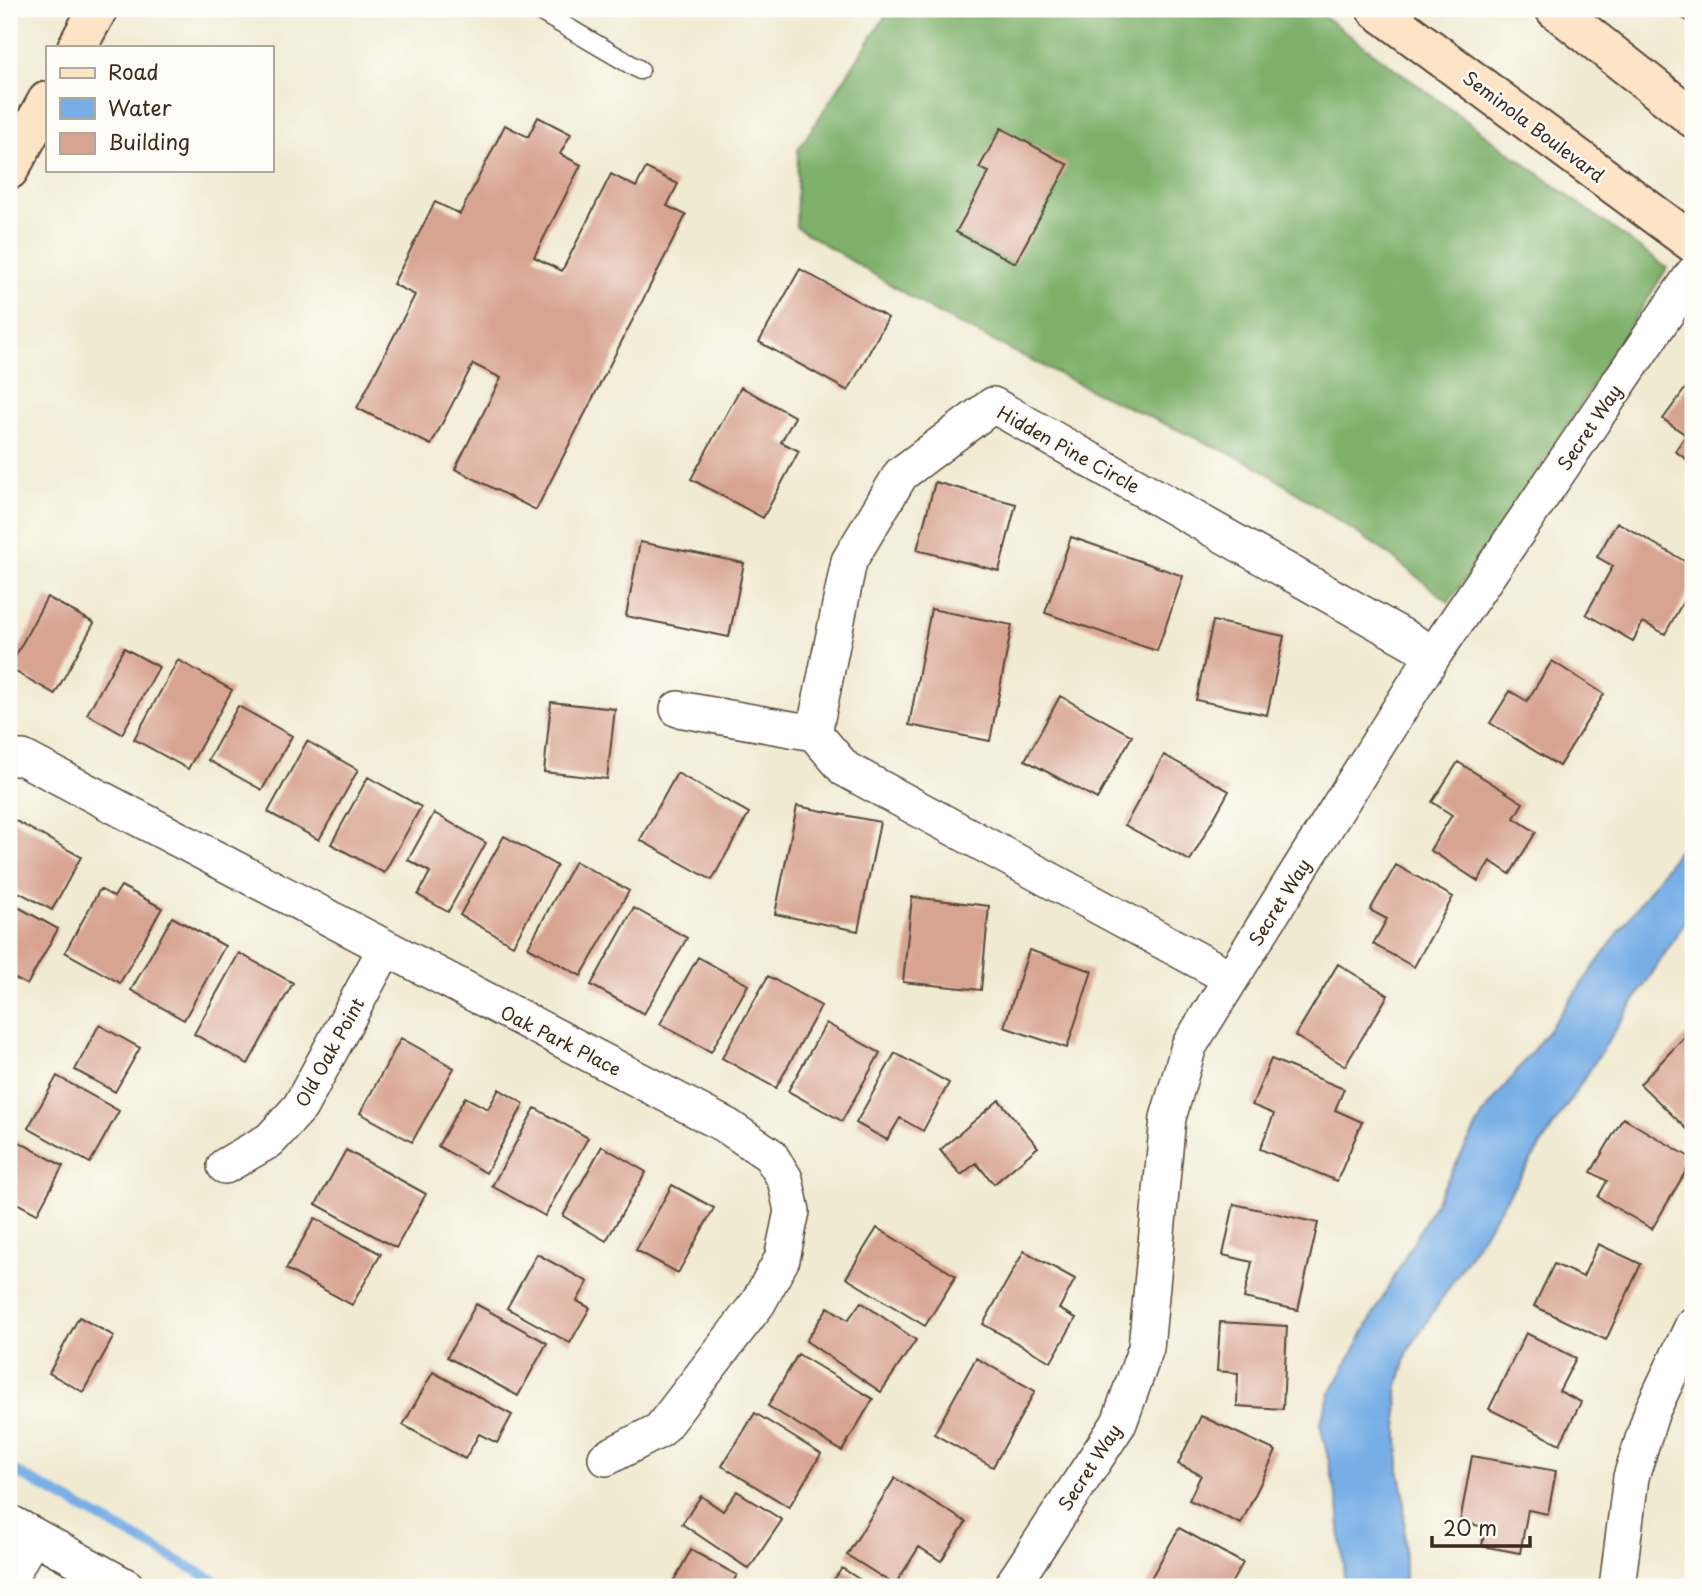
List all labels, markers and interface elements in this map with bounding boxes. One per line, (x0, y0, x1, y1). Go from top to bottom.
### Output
legend (46, 46, 273, 172)
text: Road (108, 55, 159, 87)
street label: Seminola Boulevard (1458, 64, 1610, 188)
text: Water (108, 91, 172, 123)
text: Building (108, 125, 190, 157)
street label: Secret Way (1550, 379, 1628, 475)
street label: Hidden Pine Circle (993, 398, 1145, 500)
street label: Secret Way (1241, 853, 1317, 951)
street label: Old Oak Point (288, 992, 370, 1112)
street label: Oak Park Place (496, 998, 626, 1082)
street label: Secret Way (1051, 1418, 1127, 1516)
scale bar (1432, 1505, 1530, 1549)
text: 20 m (1443, 1511, 1497, 1543)

